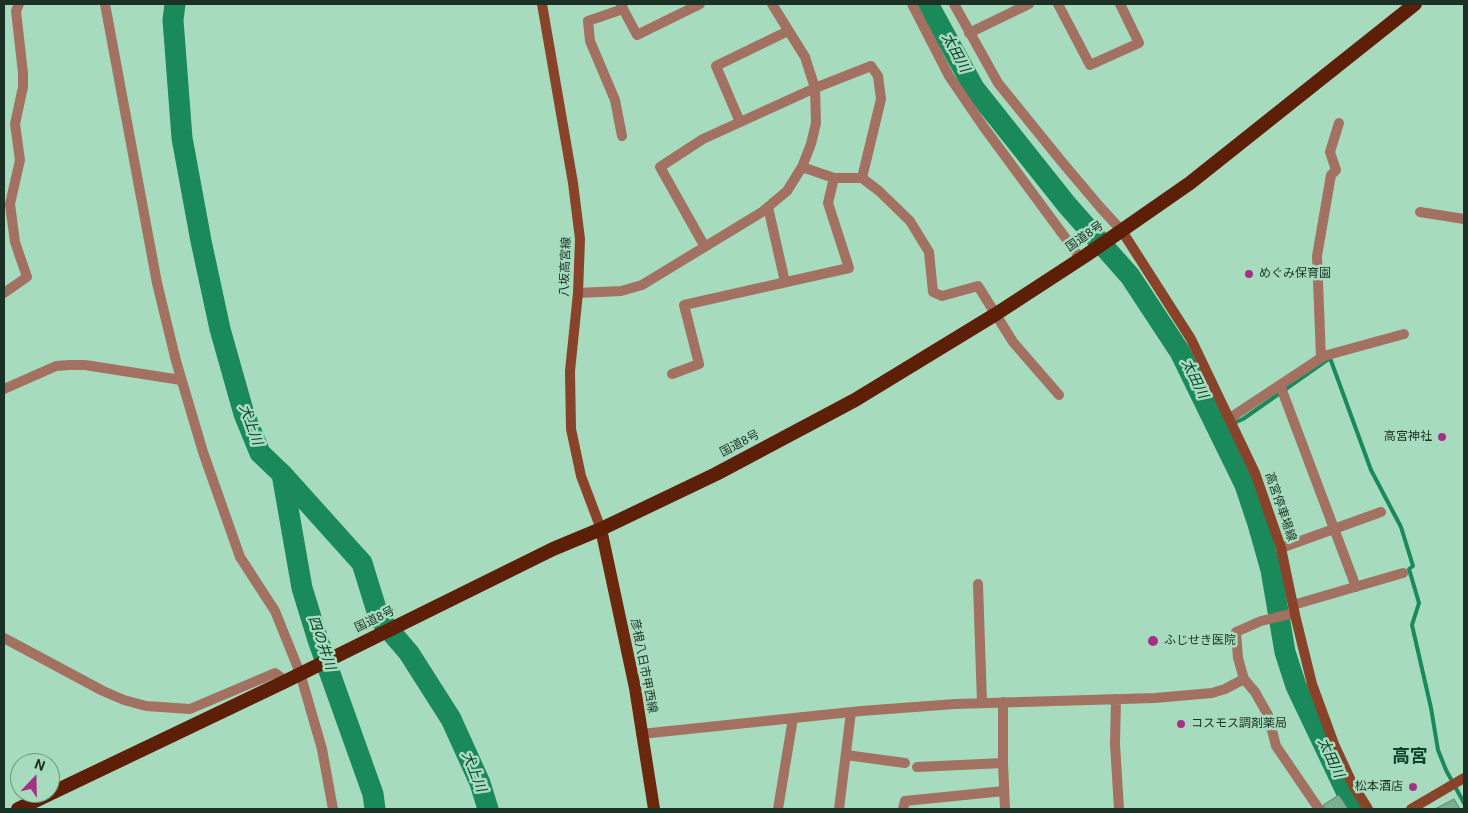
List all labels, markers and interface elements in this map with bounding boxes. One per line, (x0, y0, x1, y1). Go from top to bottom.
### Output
water label: 太田川 (937, 31, 973, 75)
street label: 国道8号 (1063, 219, 1107, 255)
street label: 八坂高宮線 (558, 237, 574, 297)
place label: めぐみ保育園 (1259, 267, 1331, 281)
marker: めぐみ保育園 (1243, 268, 1255, 280)
water label: 太田川 (1177, 356, 1211, 402)
water label: 犬上川 (235, 402, 265, 448)
street label: 国道8号 (718, 428, 762, 460)
place label: 高宮神社 (1384, 430, 1432, 444)
marker: 高宮神社 (1436, 431, 1448, 443)
street label: 高宮停車場線 (1261, 471, 1299, 543)
street label: 国道8号 (353, 604, 397, 636)
water label: 四の井川 (304, 614, 338, 672)
street label: 彦根八日市甲西線 (627, 618, 659, 714)
marker: ふじせき医院 (1146, 634, 1160, 648)
place label: ふじせき医院 (1164, 634, 1236, 648)
place label: コスモス調剤薬局 (1191, 717, 1287, 731)
marker: コスモス調剤薬局 (1175, 718, 1187, 730)
water label: 太田川 (1314, 735, 1346, 781)
district label: 高宮 (1392, 746, 1428, 768)
water label: 犬上川 (457, 749, 489, 795)
north arrow (10, 753, 60, 803)
text: N (33, 756, 47, 774)
place label: 松本酒店 (1355, 780, 1403, 794)
marker: 松本酒店 (1407, 781, 1419, 793)

